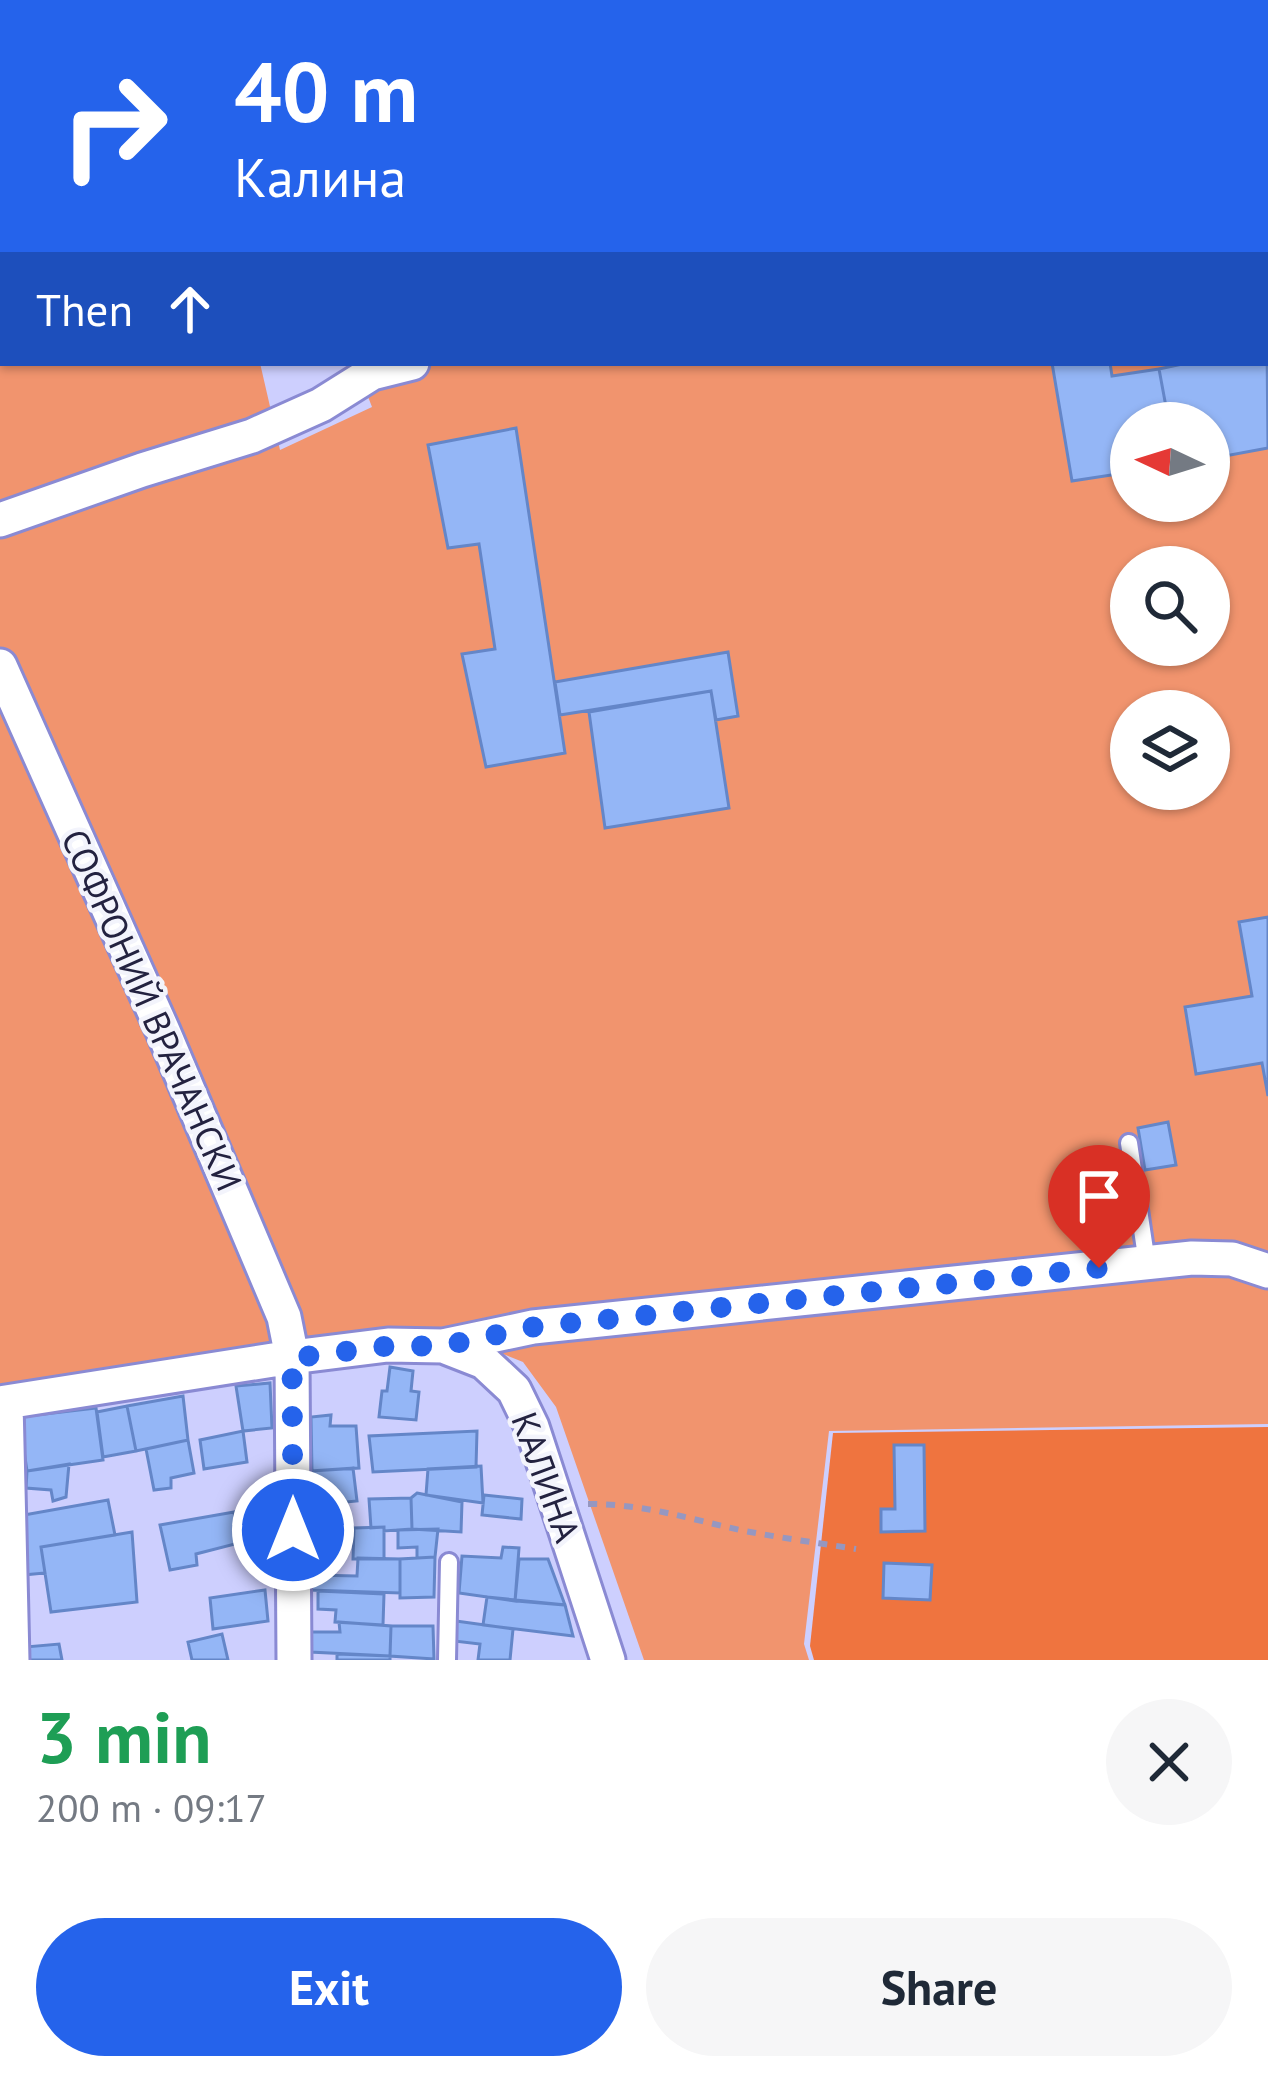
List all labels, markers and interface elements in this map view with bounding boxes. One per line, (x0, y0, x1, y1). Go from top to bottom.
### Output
text: 40 m (234, 36, 418, 145)
icon: right (36, 48, 192, 204)
text: Калина (234, 142, 406, 212)
icon: ahead (157, 276, 223, 342)
text: Then (36, 280, 133, 338)
north arrow (1110, 402, 1230, 522)
map controls (1110, 402, 1230, 810)
button: search (1110, 546, 1230, 666)
button: layers (1110, 690, 1230, 810)
street label: СОФРОНИЙ ВРАЧАНСКИ (51, 822, 253, 1198)
pin (1048, 1145, 1150, 1268)
icon: arrive (1066, 1163, 1132, 1229)
street label: КАЛИНА (501, 1405, 592, 1548)
position arrow (230, 1467, 356, 1593)
text: 3 min (36, 1690, 212, 1783)
button: close (1106, 1699, 1232, 1825)
text: 200 m · 09:17 (36, 1782, 267, 1833)
button: Exit (36, 1918, 622, 2056)
button: Share (646, 1918, 1232, 2056)

